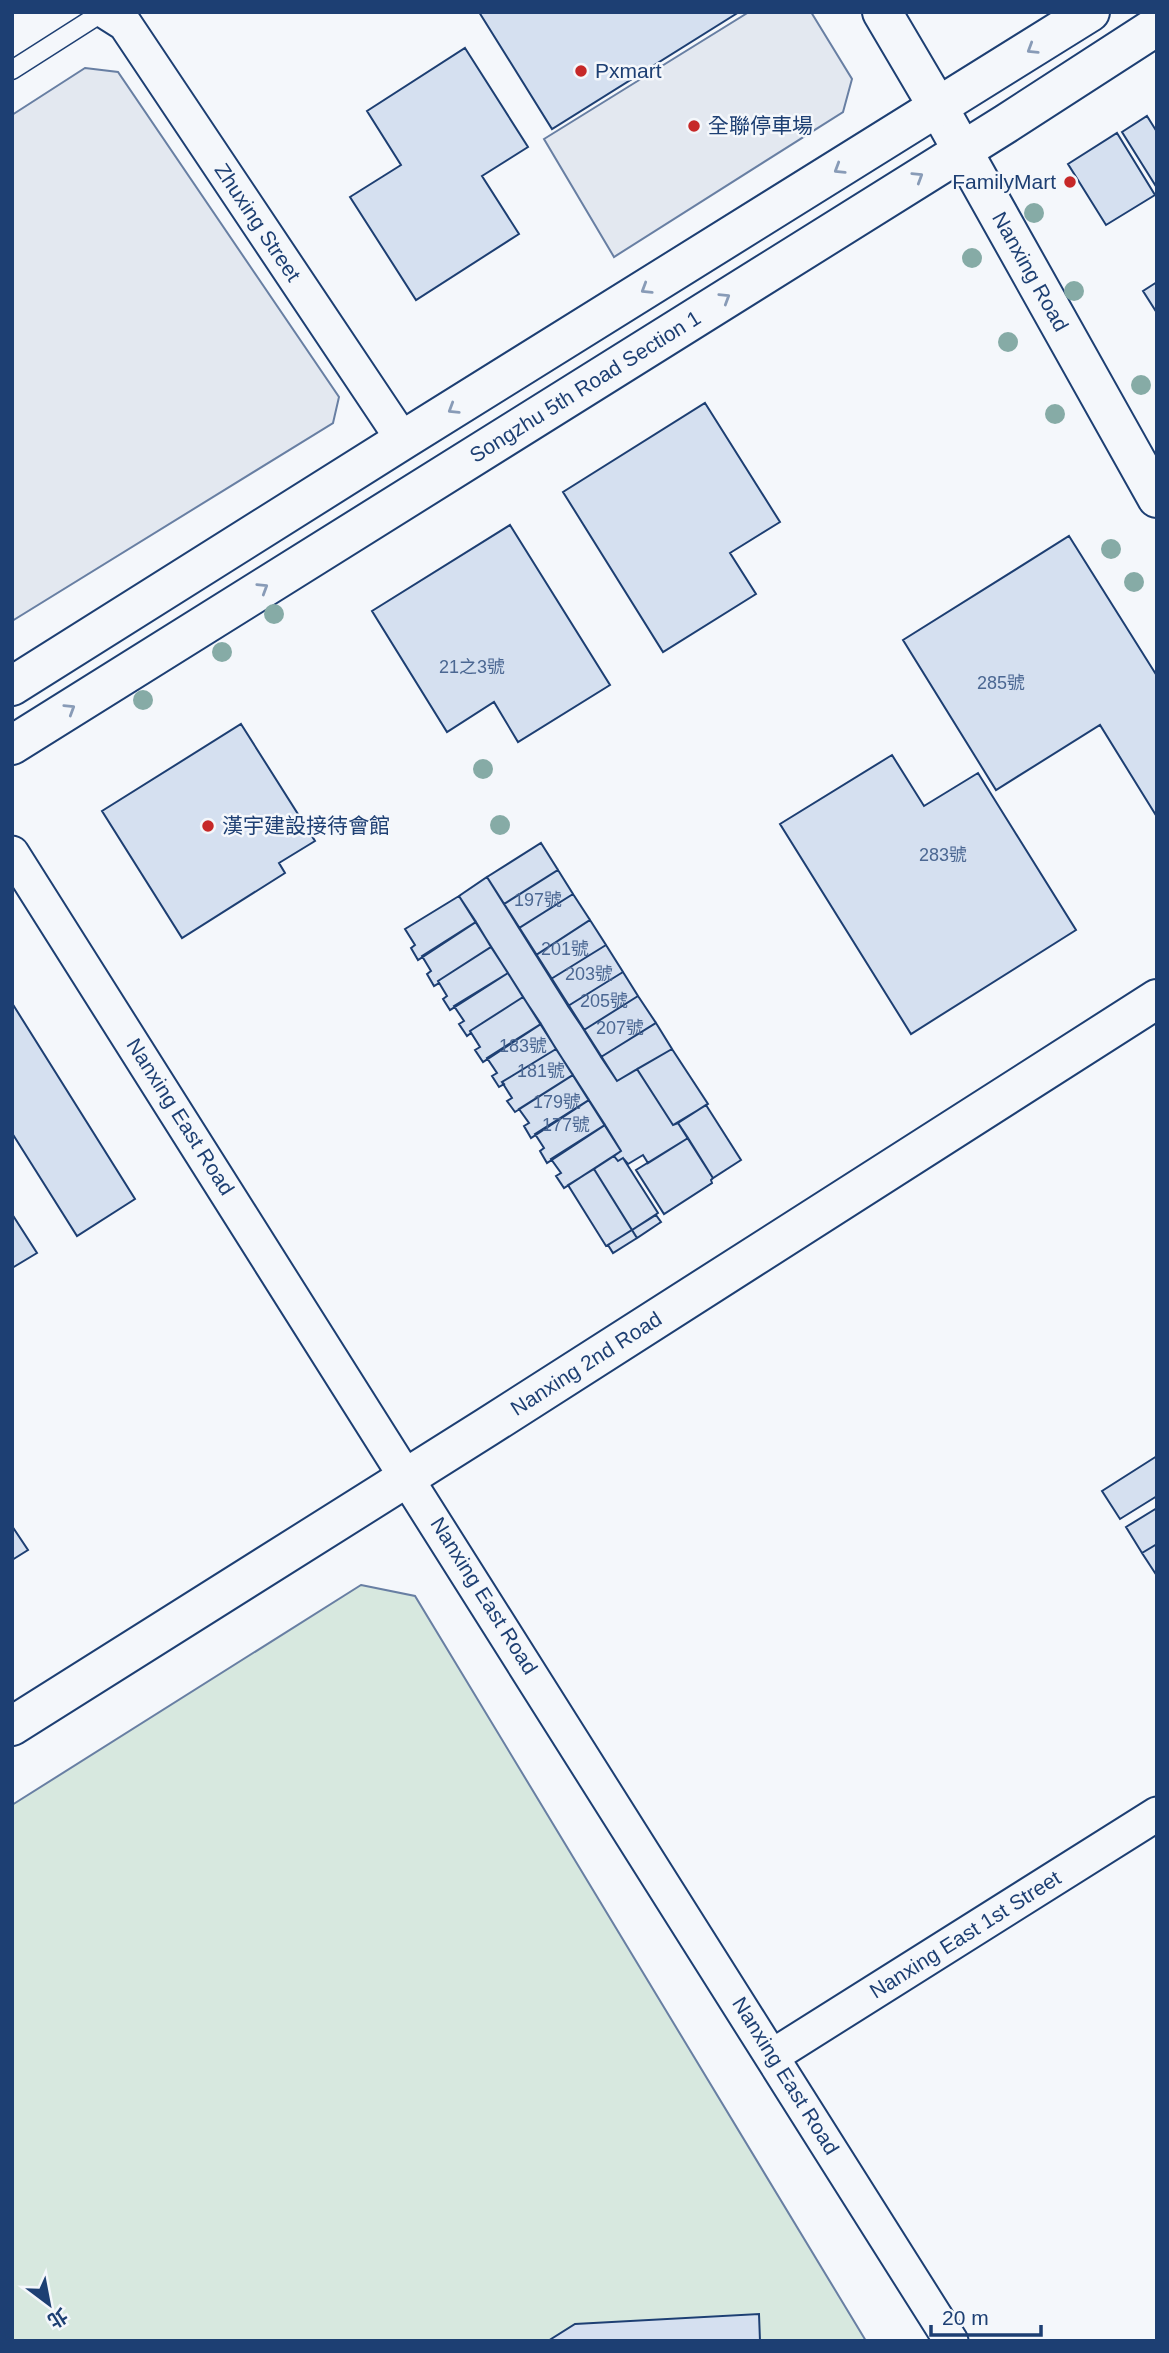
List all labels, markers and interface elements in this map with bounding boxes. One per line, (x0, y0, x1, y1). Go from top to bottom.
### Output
one-way arrow (1027, 40, 1040, 53)
place label: Pxmart (595, 59, 662, 82)
marker: Pxmart (573, 63, 589, 79)
place label: 全聯停車場 (708, 114, 813, 137)
marker: 全聯停車場 (686, 118, 702, 134)
street label: Zhuxing Street (210, 159, 306, 285)
one-way arrow (834, 160, 847, 173)
place label: FamilyMart (952, 170, 1056, 193)
one-way arrow (910, 172, 923, 185)
marker: FamilyMart (1062, 174, 1078, 190)
street label: Nanxing Road (988, 208, 1073, 335)
one-way arrow (640, 280, 653, 293)
one-way arrow (717, 293, 730, 306)
street label: Songzhu 5th Road Section 1 (465, 306, 704, 467)
one-way arrow (447, 400, 460, 413)
one-way arrow (255, 584, 268, 597)
house number: 21之3號 (439, 657, 505, 677)
house number: 285號 (977, 673, 1025, 693)
one-way arrow (62, 705, 75, 718)
place label: 漢宇建設接待會館 (222, 814, 390, 837)
marker: 漢宇建設接待會館 (200, 818, 216, 834)
house number: 283號 (919, 845, 967, 865)
house number: 197號 (514, 890, 562, 910)
house number: 201號 (541, 939, 589, 959)
house number: 203號 (565, 964, 613, 984)
house number: 205號 (580, 991, 628, 1011)
house number: 207號 (596, 1018, 644, 1038)
street label: Nanxing East Road (122, 1034, 239, 1199)
house number: 183號 (499, 1036, 547, 1056)
house number: 181號 (517, 1061, 565, 1081)
house number: 179號 (533, 1092, 581, 1112)
house number: 177號 (542, 1115, 590, 1135)
street label: Nanxing 2nd Road (506, 1307, 665, 1420)
street label: Nanxing East Road (426, 1513, 542, 1678)
street label: Nanxing East 1st Street (865, 1866, 1065, 2003)
street label: Nanxing East Road (728, 1993, 844, 2158)
north arrow (14, 2269, 84, 2339)
scale bar (931, 2294, 1041, 2338)
text: 北 (44, 2304, 71, 2332)
text: 20 m (942, 2306, 989, 2329)

